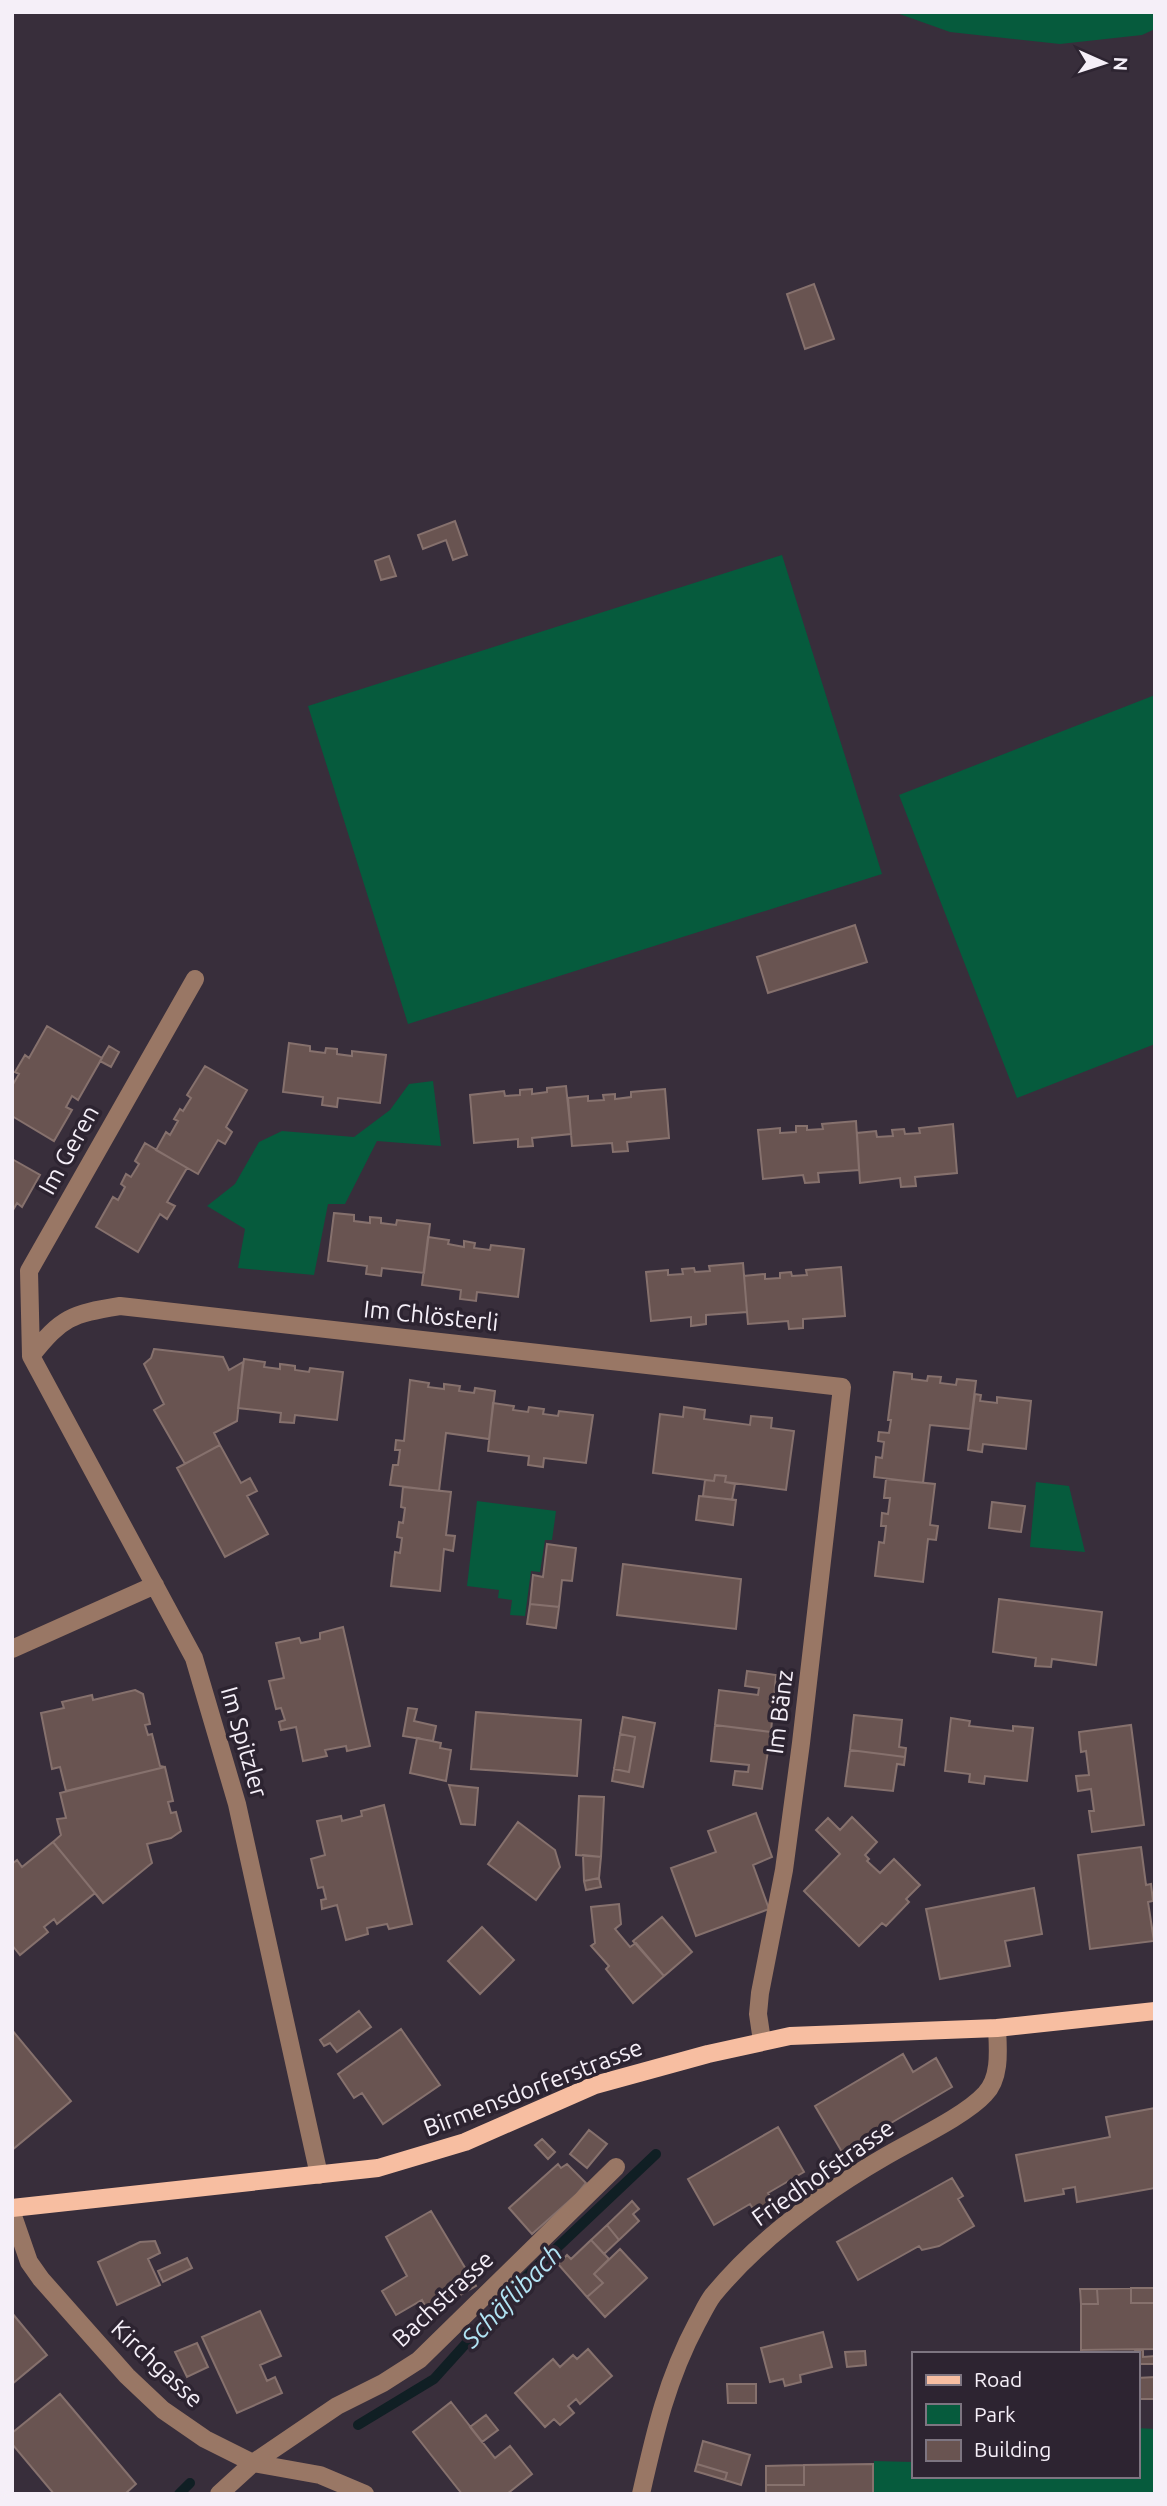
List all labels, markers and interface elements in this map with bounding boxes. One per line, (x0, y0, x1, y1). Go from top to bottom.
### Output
north arrow (1069, 28, 1139, 98)
text: N (1110, 56, 1132, 72)
street label: Im Geren (33, 1101, 104, 1199)
street label: Im Chlösterli (362, 1295, 500, 1336)
street label: Im Bänz (761, 1668, 798, 1756)
street label: Im Spitzler (216, 1683, 273, 1800)
street label: Birmensdorferstrasse (420, 2033, 646, 2142)
street label: Friedhofstrasse (747, 2114, 899, 2231)
water label: Schäflibach (455, 2238, 568, 2354)
street label: Bachstrasse (387, 2245, 499, 2352)
street label: Kirchgasse (106, 2315, 209, 2413)
legend (912, 2352, 1139, 2478)
text: Road (974, 2367, 1022, 2391)
text: Park (974, 2402, 1016, 2426)
text: Building (974, 2437, 1051, 2461)

